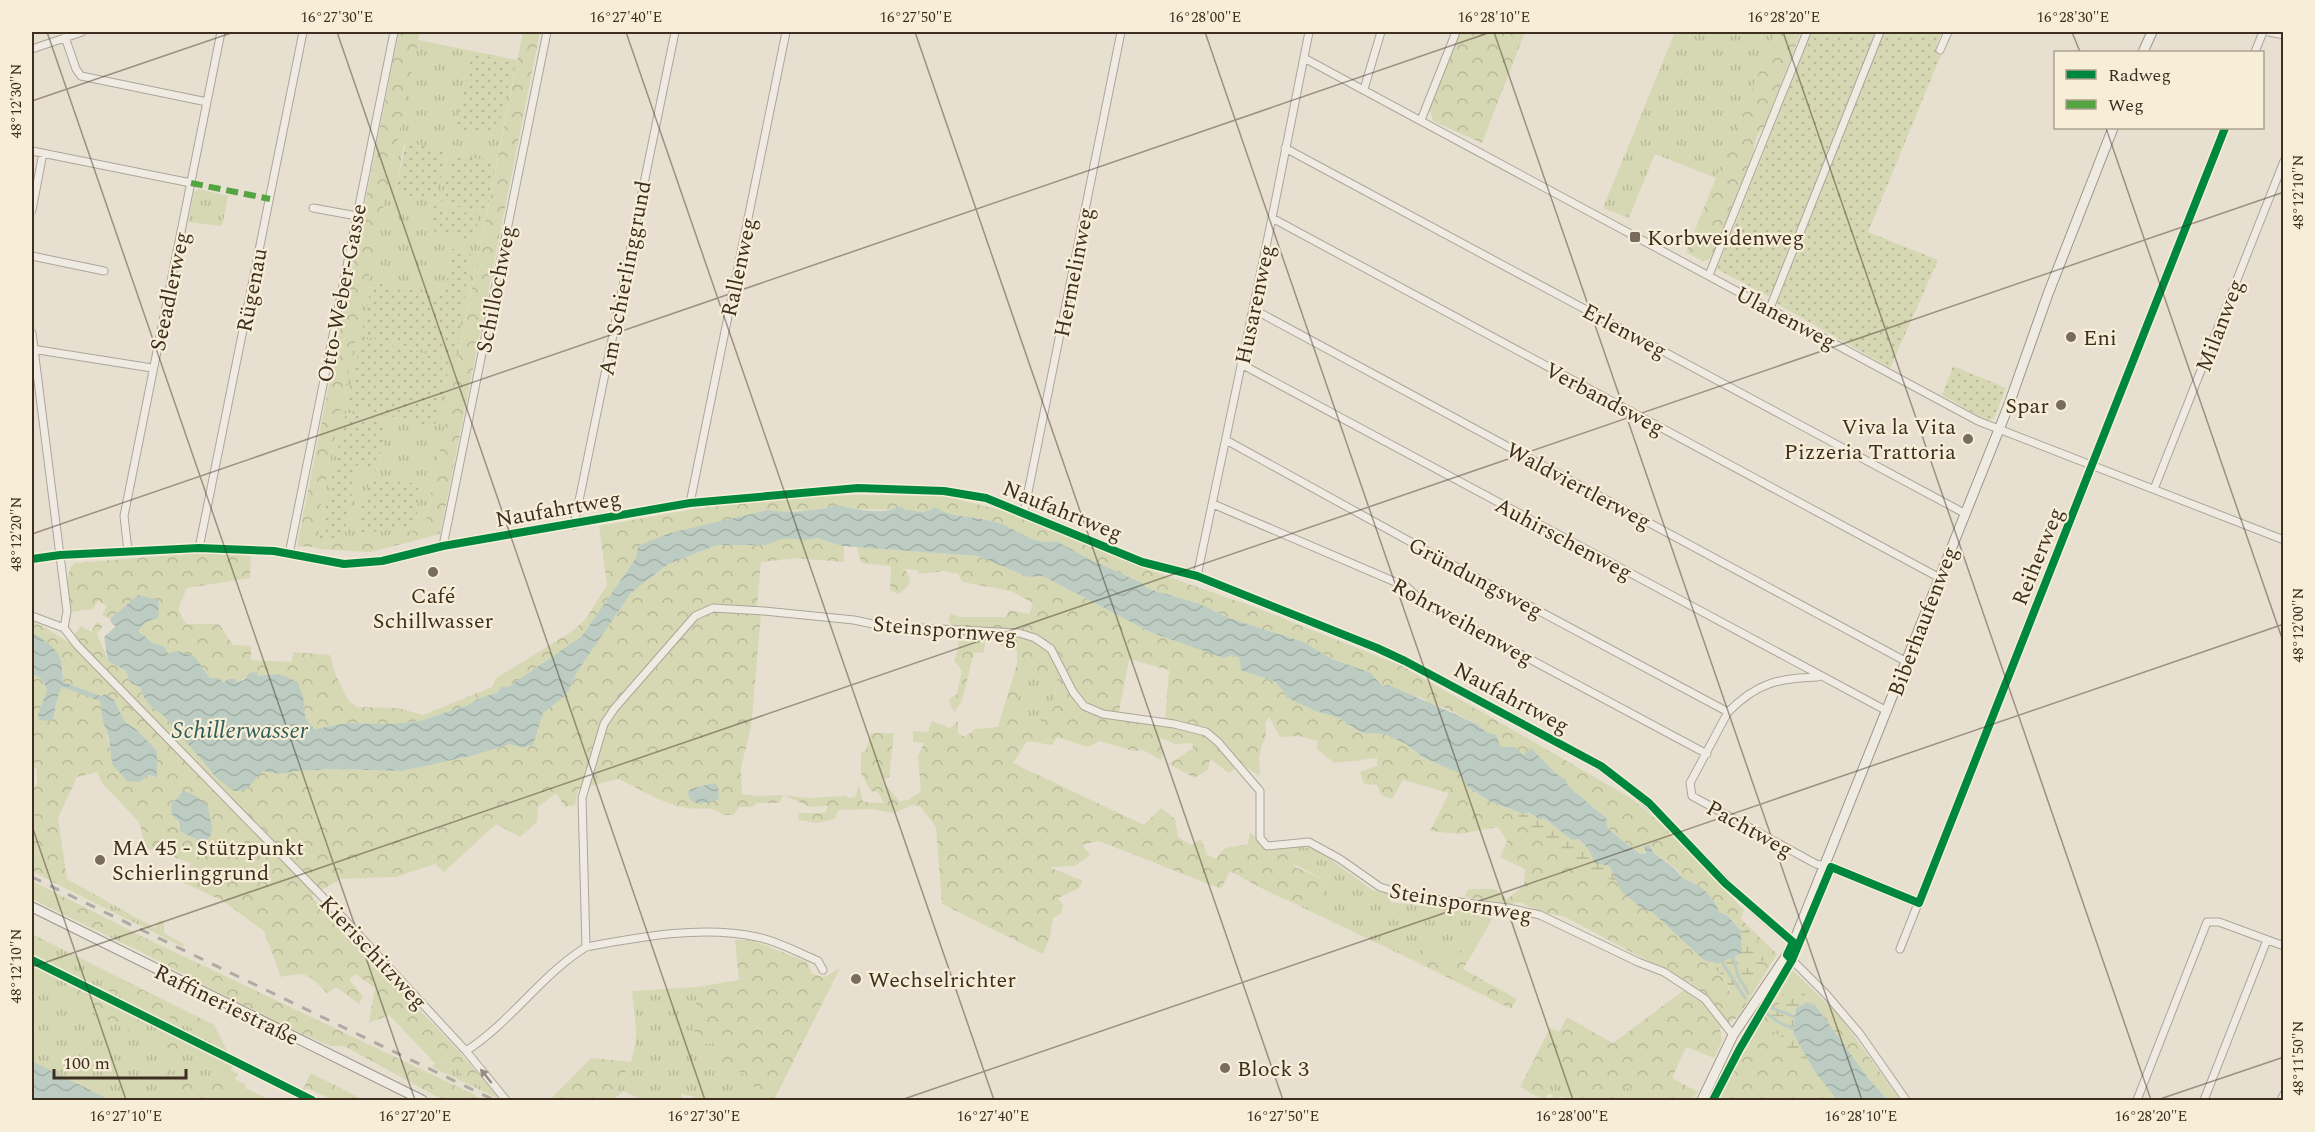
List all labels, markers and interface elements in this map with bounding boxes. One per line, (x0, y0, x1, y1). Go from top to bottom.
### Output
text: 16°27'30"E (301, 6, 373, 29)
text: 16°27'40"E (590, 6, 662, 29)
text: 16°27'50"E (880, 6, 952, 29)
text: 16°28'00"E (1169, 6, 1241, 29)
text: 16°28'10"E (1458, 6, 1530, 29)
text: 16°28'20"E (1748, 6, 1820, 29)
text: 16°28'30"E (2037, 6, 2109, 29)
legend (2054, 51, 2264, 129)
text: Radweg (2108, 62, 2171, 89)
text: 48°12'30"N (5, 63, 28, 139)
text: Weg (2108, 92, 2144, 119)
text: 48°12'10"N (2287, 154, 2310, 230)
street label: Am Schierlinggrund (590, 178, 661, 379)
street label: Otto-Weber-Gasse (309, 201, 376, 386)
street label: Hermelinweg (1046, 204, 1103, 340)
street label: Rallenweg (713, 215, 766, 320)
place label: Korbweidenweg (1647, 222, 1804, 255)
street label: Schillochweg (468, 223, 525, 356)
street label: Seeadlerweg (142, 228, 199, 354)
marker: Korbweidenweg (1628, 230, 1642, 244)
street label: Husarenweg (1227, 241, 1284, 367)
street label: Rügenau (228, 245, 277, 335)
street label: Milanweg (2188, 274, 2253, 377)
street label: Ulanenweg (1729, 278, 1842, 359)
street label: Erlenweg (1576, 295, 1673, 367)
place label: Eni (2083, 322, 2117, 355)
marker: Eni (2064, 330, 2078, 344)
street label: Verbandsweg (1538, 354, 1670, 445)
place label: Spar (2005, 390, 2049, 423)
marker: Spar (2054, 398, 2068, 412)
place label: Viva la Vita Pizzeria Trattoria (1784, 411, 1956, 469)
marker: Viva la Vita Pizzeria Trattoria (1961, 432, 1975, 446)
street label: Waldviertlerweg (1500, 434, 1657, 539)
street label: Naufahrtweg (997, 472, 1128, 551)
street label: Naufahrtweg (493, 482, 624, 537)
street label: Auhirschenweg (1488, 489, 1638, 590)
text: 48°12'20"N (5, 496, 28, 572)
street label: Reiherweg (2004, 502, 2073, 611)
street label: Gründungsweg (1402, 529, 1549, 628)
street label: Biberhaufenweg (1880, 541, 1967, 702)
marker: Café Schillwasser (426, 565, 440, 579)
street label: Rohrweihenweg (1385, 570, 1539, 675)
place label: Café Schillwasser (373, 580, 494, 638)
text: 48°12'00"N (2287, 587, 2310, 663)
street label: Steinspornweg (871, 608, 1018, 653)
street label: Naufahrtweg (1447, 654, 1575, 743)
water label: Schillerwasser (172, 713, 309, 749)
street label: Pachtweg (1700, 792, 1799, 867)
place label: MA 45 - Stützpunkt Schierlinggrund (112, 832, 304, 890)
marker: MA 45 - Stützpunkt Schierlinggrund (93, 853, 107, 867)
street label: Steinspornweg (1387, 875, 1535, 932)
street label: Kierischitzweg (311, 888, 435, 1018)
text: 48°12'10"N (5, 928, 28, 1004)
street label: Raffineriestraße (148, 956, 305, 1055)
place label: Wechselrichter (868, 964, 1016, 997)
marker: Wechselrichter (849, 972, 863, 986)
text: 48°11'50"N (2287, 1020, 2310, 1096)
scale bar (54, 1042, 186, 1080)
text: 100 m (63, 1050, 110, 1077)
place label: Block 3 (1237, 1053, 1309, 1086)
marker: Block 3 (1218, 1061, 1232, 1075)
one-way arrow (481, 1068, 493, 1083)
text: 16°27'10"E (90, 1105, 162, 1128)
text: 16°27'20"E (379, 1105, 451, 1128)
text: 16°27'30"E (668, 1105, 740, 1128)
text: 16°27'40"E (957, 1105, 1029, 1128)
text: 16°27'50"E (1247, 1105, 1319, 1128)
text: 16°28'00"E (1536, 1105, 1608, 1128)
text: 16°28'10"E (1825, 1105, 1897, 1128)
text: 16°28'20"E (2115, 1105, 2187, 1128)

